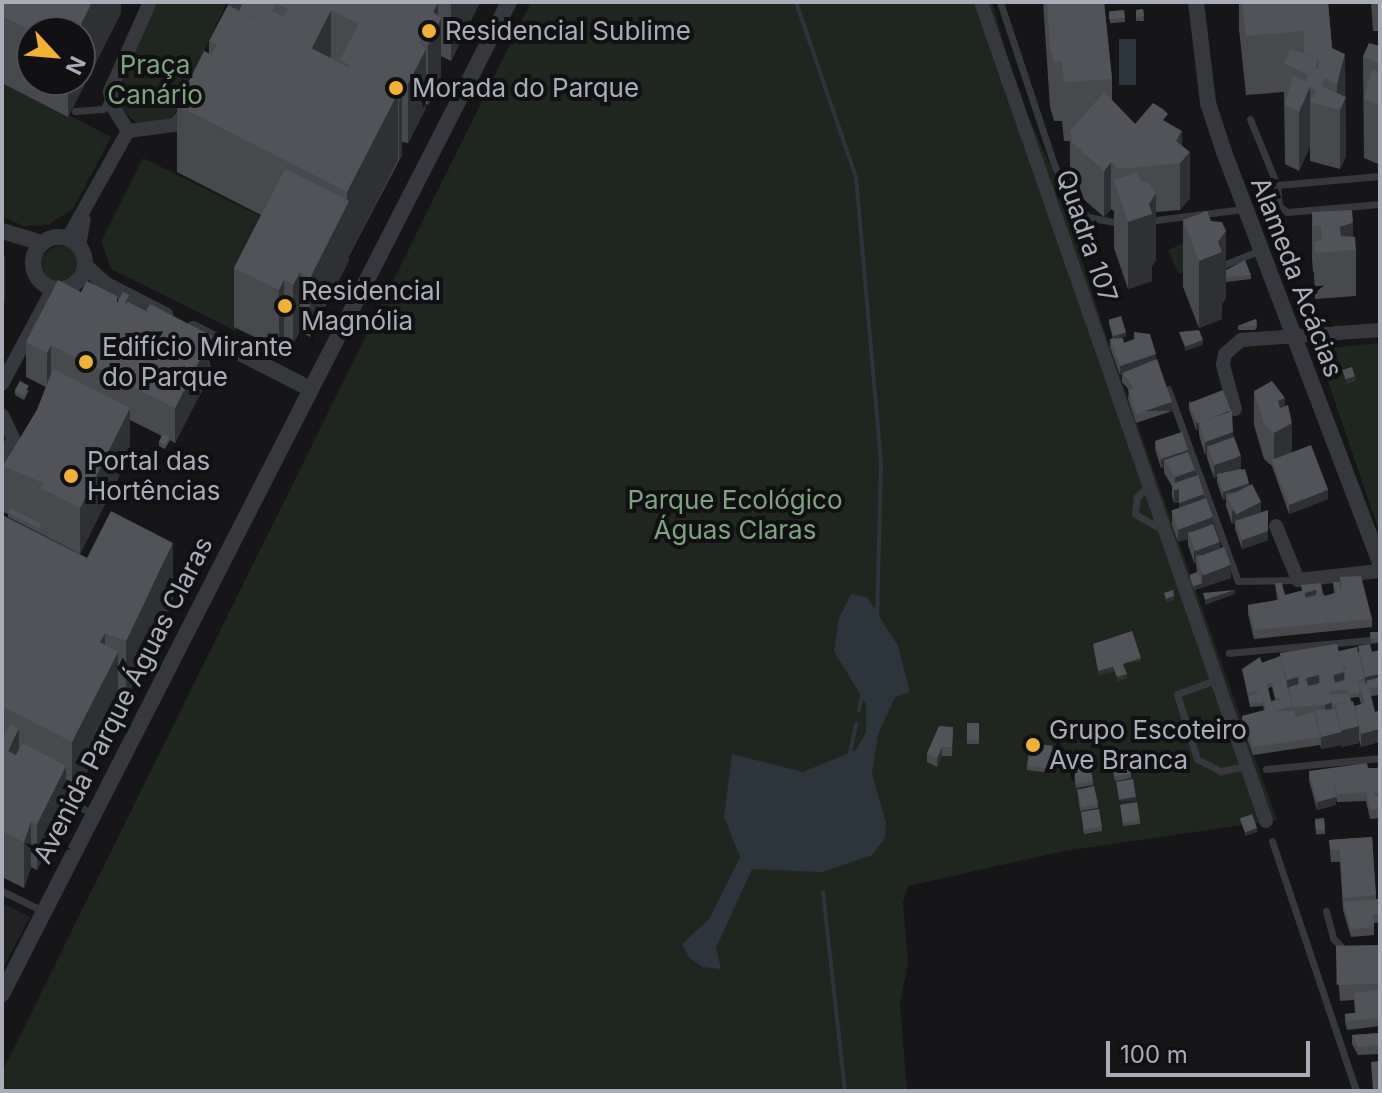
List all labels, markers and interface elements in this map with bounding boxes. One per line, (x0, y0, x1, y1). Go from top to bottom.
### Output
place label: Residencial Sublime (445, 15, 691, 47)
north arrow (16, 16, 96, 96)
marker: Residencial Sublime (420, 22, 438, 40)
park label: Praça Canário (107, 49, 203, 110)
text: N (60, 52, 91, 79)
place label: Morada do Parque (412, 72, 639, 104)
marker: Morada do Parque (387, 79, 405, 97)
street label: Quadra 107 (1050, 165, 1124, 307)
street label: Alameda Acácias (1244, 173, 1350, 381)
place label: Residencial Magnólia (301, 275, 441, 336)
marker: Residencial Magnólia (276, 297, 294, 315)
place label: Edifício Mirante do Parque (102, 331, 293, 392)
marker: Edifício Mirante do Parque (77, 353, 95, 371)
place label: Portal das Hortências (87, 445, 220, 506)
marker: Portal das Hortências (62, 467, 80, 485)
park label: Parque Ecológico Águas Claras (628, 484, 842, 546)
street label: Avenida Parque Águas Claras (27, 532, 219, 868)
place label: Grupo Escoteiro Ave Branca (1049, 714, 1247, 776)
marker: Grupo Escoteiro Ave Branca (1024, 736, 1042, 754)
scale bar (1110, 1025, 1314, 1075)
text: 100 m (1120, 1040, 1188, 1069)

